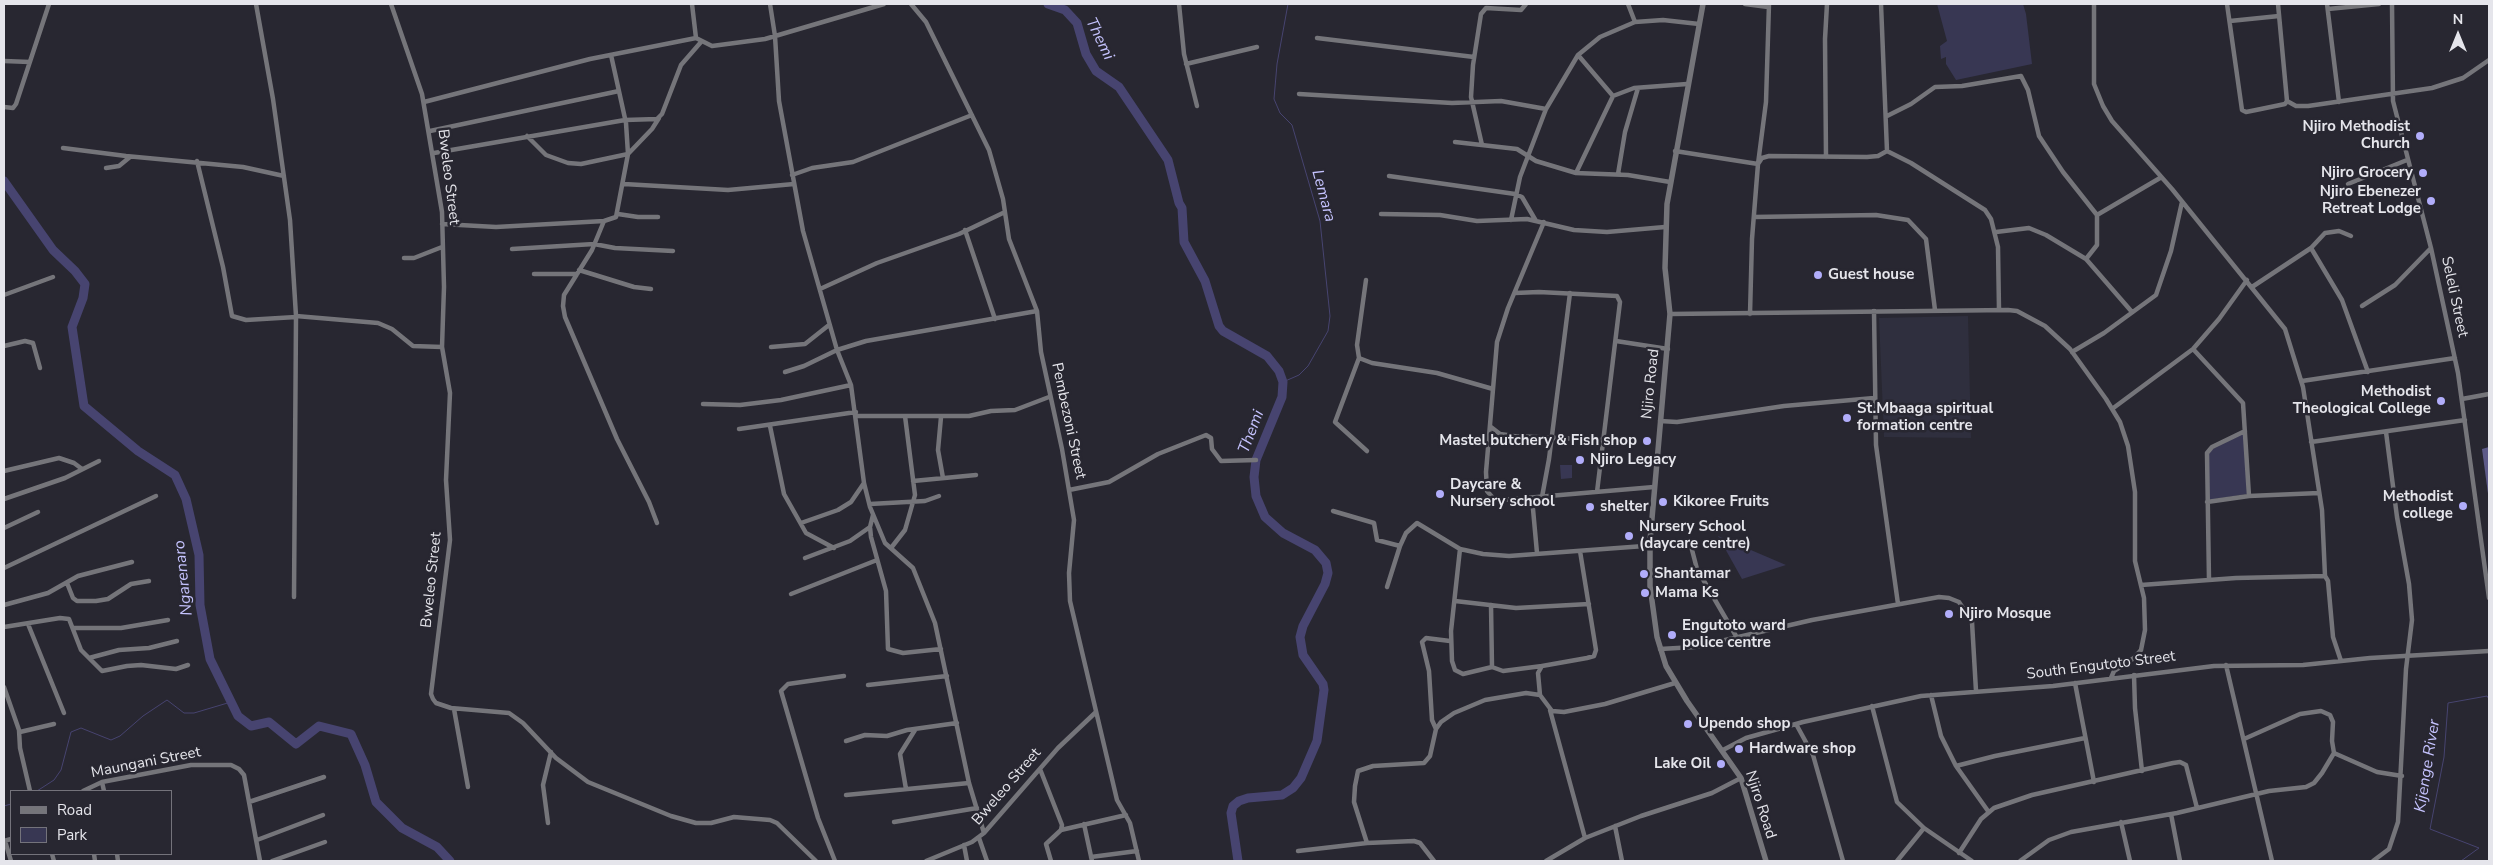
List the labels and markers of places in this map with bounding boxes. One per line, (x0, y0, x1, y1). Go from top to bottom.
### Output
place label: Njiro Methodist Church (2302, 118, 2410, 153)
marker: Njiro Methodist Church (2414, 130, 2426, 142)
place label: Njiro Grocery (2321, 164, 2413, 182)
marker: Njiro Grocery (2417, 167, 2429, 179)
place label: Njiro Ebenezer Retreat Lodge (2320, 183, 2421, 218)
marker: Njiro Ebenezer Retreat Lodge (2425, 195, 2437, 207)
place label: Guest house (1828, 266, 1914, 284)
marker: Guest house (1812, 269, 1824, 281)
place label: Methodist Theological College (2293, 383, 2431, 418)
marker: Methodist Theological College (2435, 395, 2447, 407)
place label: St.Mbaaga spiritual formation centre (1857, 400, 1993, 435)
marker: St.Mbaaga spiritual formation centre (1841, 412, 1853, 424)
place label: Mastel butchery & Fish shop (1439, 432, 1637, 450)
marker: Mastel butchery & Fish shop (1641, 435, 1653, 447)
place label: Njiro Legacy (1590, 451, 1676, 469)
marker: Njiro Legacy (1574, 454, 1586, 466)
place label: Daycare & Nursery school (1450, 476, 1555, 511)
marker: Daycare & Nursery school (1434, 488, 1446, 500)
place label: Methodist college (2383, 488, 2453, 523)
place label: Kikoree Fruits (1673, 493, 1769, 511)
marker: Kikoree Fruits (1657, 496, 1669, 508)
place label: shelter (1600, 498, 1649, 516)
marker: Methodist college (2457, 500, 2469, 512)
marker: shelter (1584, 501, 1596, 513)
place label: Nursery School (daycare centre) (1639, 518, 1751, 553)
marker: Nursery School (daycare centre) (1623, 530, 1635, 542)
place label: Shantamar (1654, 565, 1730, 583)
marker: Shantamar (1638, 568, 1650, 580)
place label: Mama Ks (1655, 584, 1719, 602)
marker: Mama Ks (1639, 587, 1651, 599)
place label: Njiro Mosque (1959, 605, 2051, 623)
marker: Njiro Mosque (1943, 608, 1955, 620)
place label: Engutoto ward police centre (1682, 617, 1786, 652)
marker: Engutoto ward police centre (1666, 629, 1678, 641)
place label: Upendo shop (1698, 715, 1790, 733)
marker: Upendo shop (1682, 718, 1694, 730)
place label: Hardware shop (1749, 740, 1856, 758)
marker: Hardware shop (1733, 743, 1745, 755)
place label: Lake Oil (1654, 755, 1711, 773)
marker: Lake Oil (1715, 758, 1727, 770)

